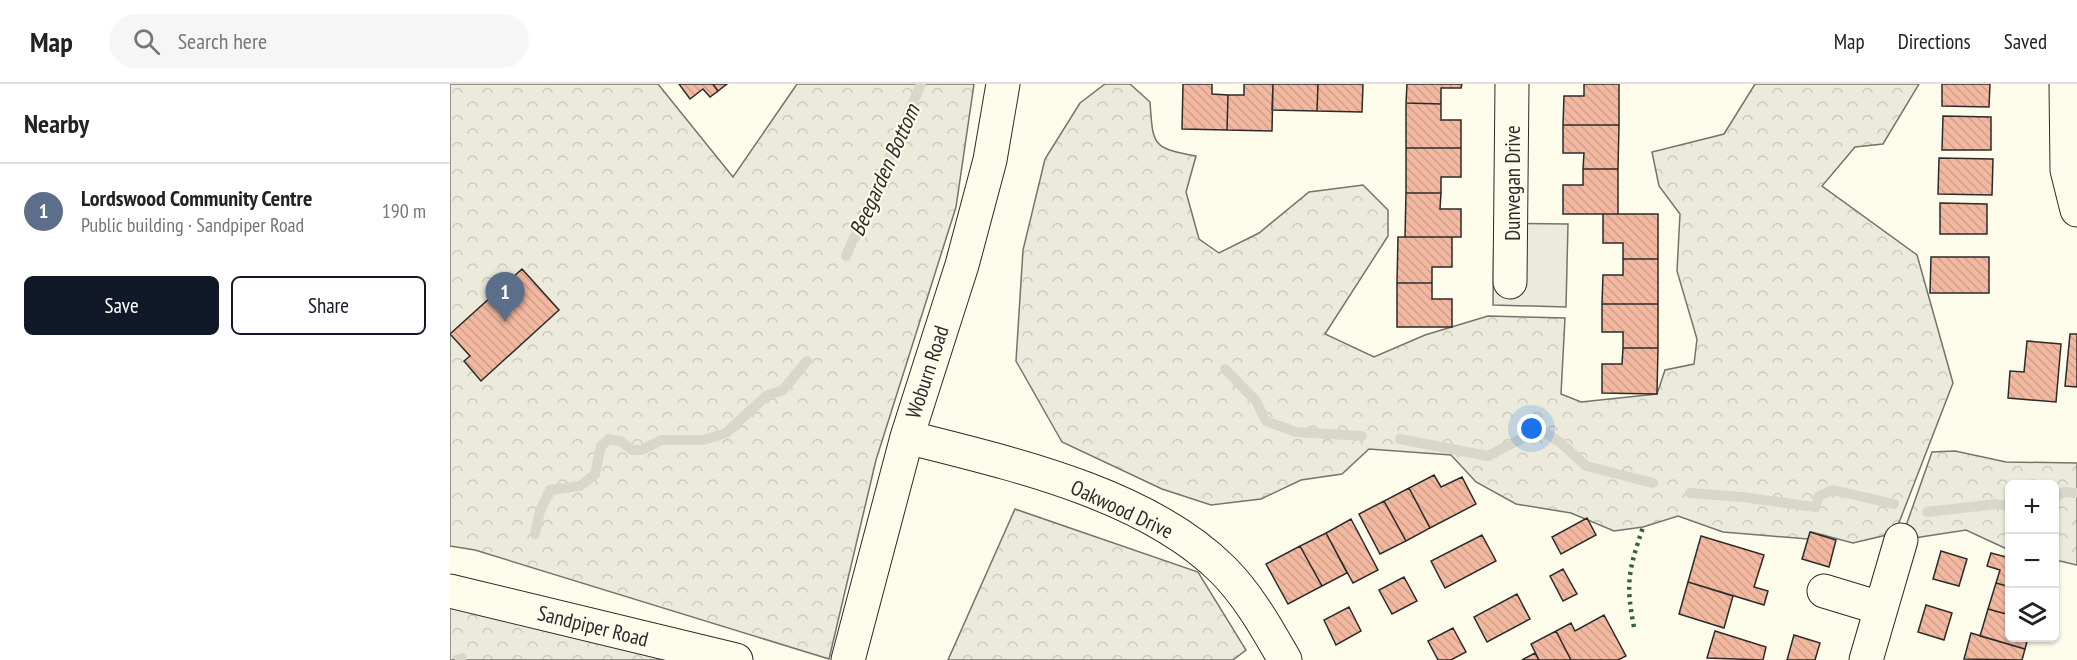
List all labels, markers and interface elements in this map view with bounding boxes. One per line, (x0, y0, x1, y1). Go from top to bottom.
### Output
search box (109, 14, 529, 68)
text: Map (30, 23, 73, 60)
icon: search (130, 25, 163, 58)
text: Search here (178, 27, 267, 55)
text: Map (1834, 28, 1865, 55)
text: Directions (1898, 28, 1971, 55)
text: Saved (2004, 28, 2047, 55)
water label: Beegarden Bottom (843, 98, 926, 240)
text: Nearby (24, 107, 89, 140)
street label: Dunvegan Drive (1499, 125, 1526, 241)
text: Lordswood Community Centre (81, 184, 312, 212)
text: 1 (39, 198, 48, 224)
text: 190 m (382, 198, 426, 224)
text: Public building · Sandpiper Road (81, 212, 304, 238)
pin: 1 (486, 272, 524, 322)
button: Save (24, 276, 219, 335)
button: Share (231, 276, 426, 335)
street label: Woburn Road (899, 322, 955, 422)
your location (1517, 414, 1546, 443)
street label: Oakwood Drive (1066, 473, 1178, 545)
map controls (2005, 480, 2059, 642)
button: + (2005, 480, 2059, 534)
button: − (2005, 534, 2059, 588)
button: layers (2005, 588, 2059, 642)
street label: Sandpiper Road (535, 599, 651, 653)

